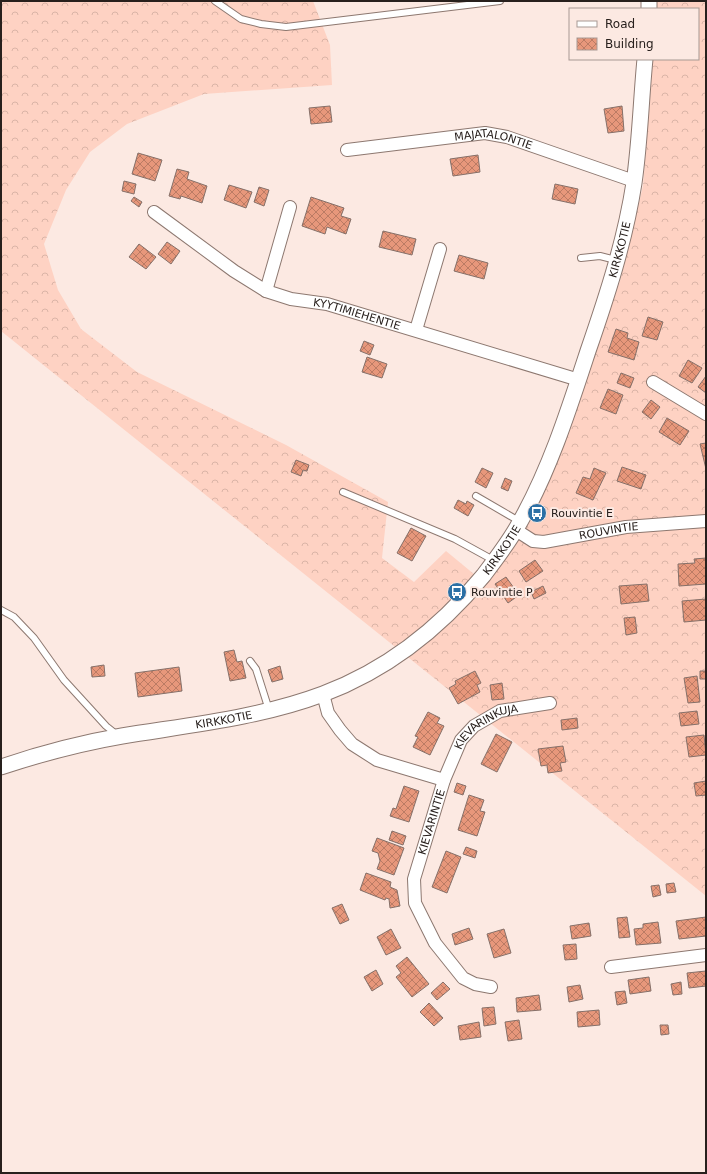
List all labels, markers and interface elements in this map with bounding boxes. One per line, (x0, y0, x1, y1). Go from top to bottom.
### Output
legend (569, 8, 699, 60)
text: Road (605, 17, 635, 31)
text: Building (605, 37, 654, 51)
street label: MAJATALONTIE (454, 127, 534, 152)
street label: KIRKKOTIE (606, 220, 634, 279)
street label: KYYTIMIEHENTIE (312, 296, 402, 333)
bus stop icon: Rouvintie E (526, 502, 548, 524)
place label: Rouvintie E (551, 507, 613, 520)
street label: ROUVINTIE (578, 520, 639, 542)
street label: KIRKKOTIE (480, 523, 524, 578)
bus stop icon: Rouvintie P (446, 581, 468, 603)
place label: Rouvintie P (471, 586, 533, 599)
street label: KIEVARINKUJA (452, 702, 519, 751)
street label: KIRKKOTIE (194, 708, 253, 732)
street label: KIEVARINTIE (416, 788, 448, 856)

